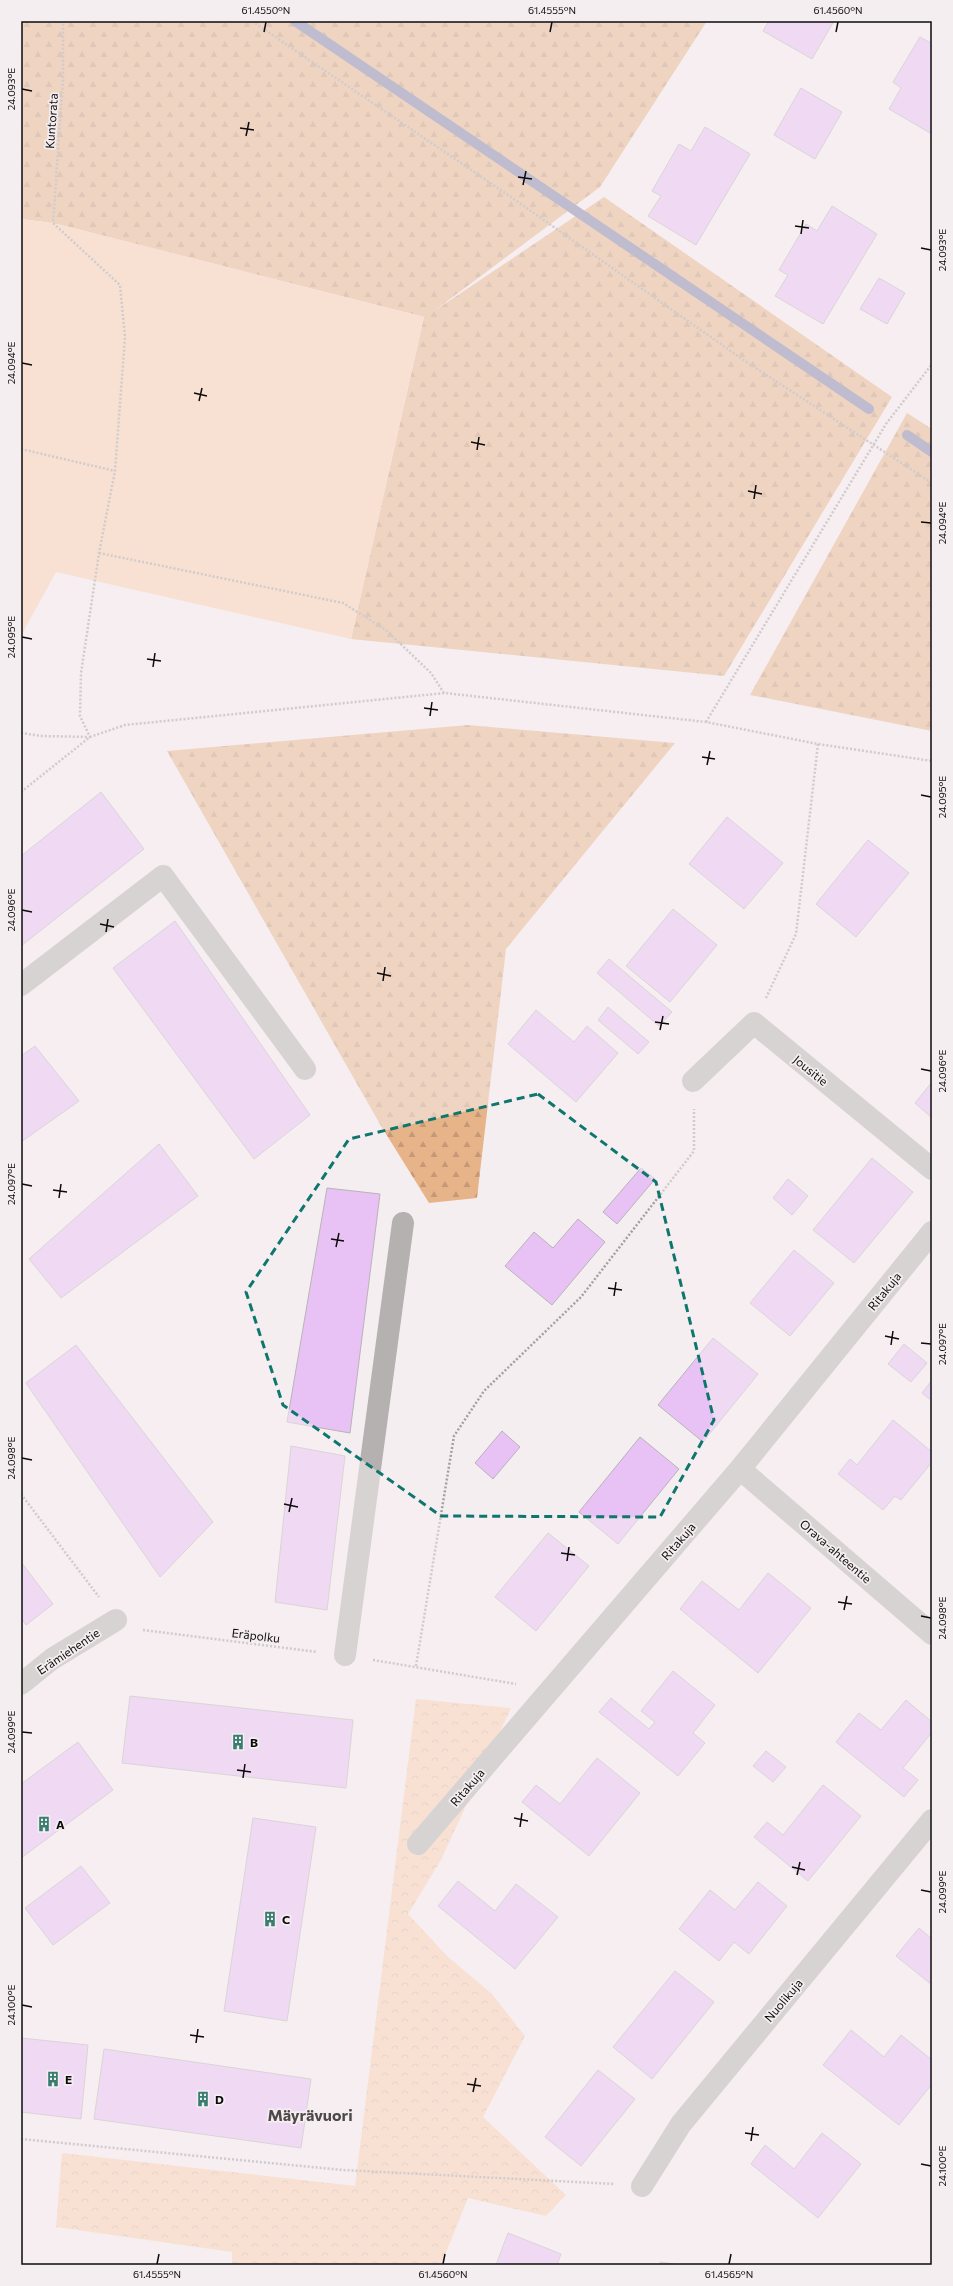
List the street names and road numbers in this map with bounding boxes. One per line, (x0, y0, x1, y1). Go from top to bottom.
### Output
street label: Kuntorata (42, 93, 60, 149)
street label: Jousitie (790, 1052, 831, 1089)
street label: Ritakuja (864, 1269, 904, 1313)
street label: Orava-ahteentie (797, 1516, 875, 1586)
street label: Ritakuja (658, 1519, 698, 1563)
street label: Erämiehentie (34, 1625, 102, 1677)
street label: Eräpolku (231, 1625, 281, 1645)
street label: Ritakuja (447, 1765, 487, 1809)
street label: Nuolikuja (761, 1976, 805, 2024)

